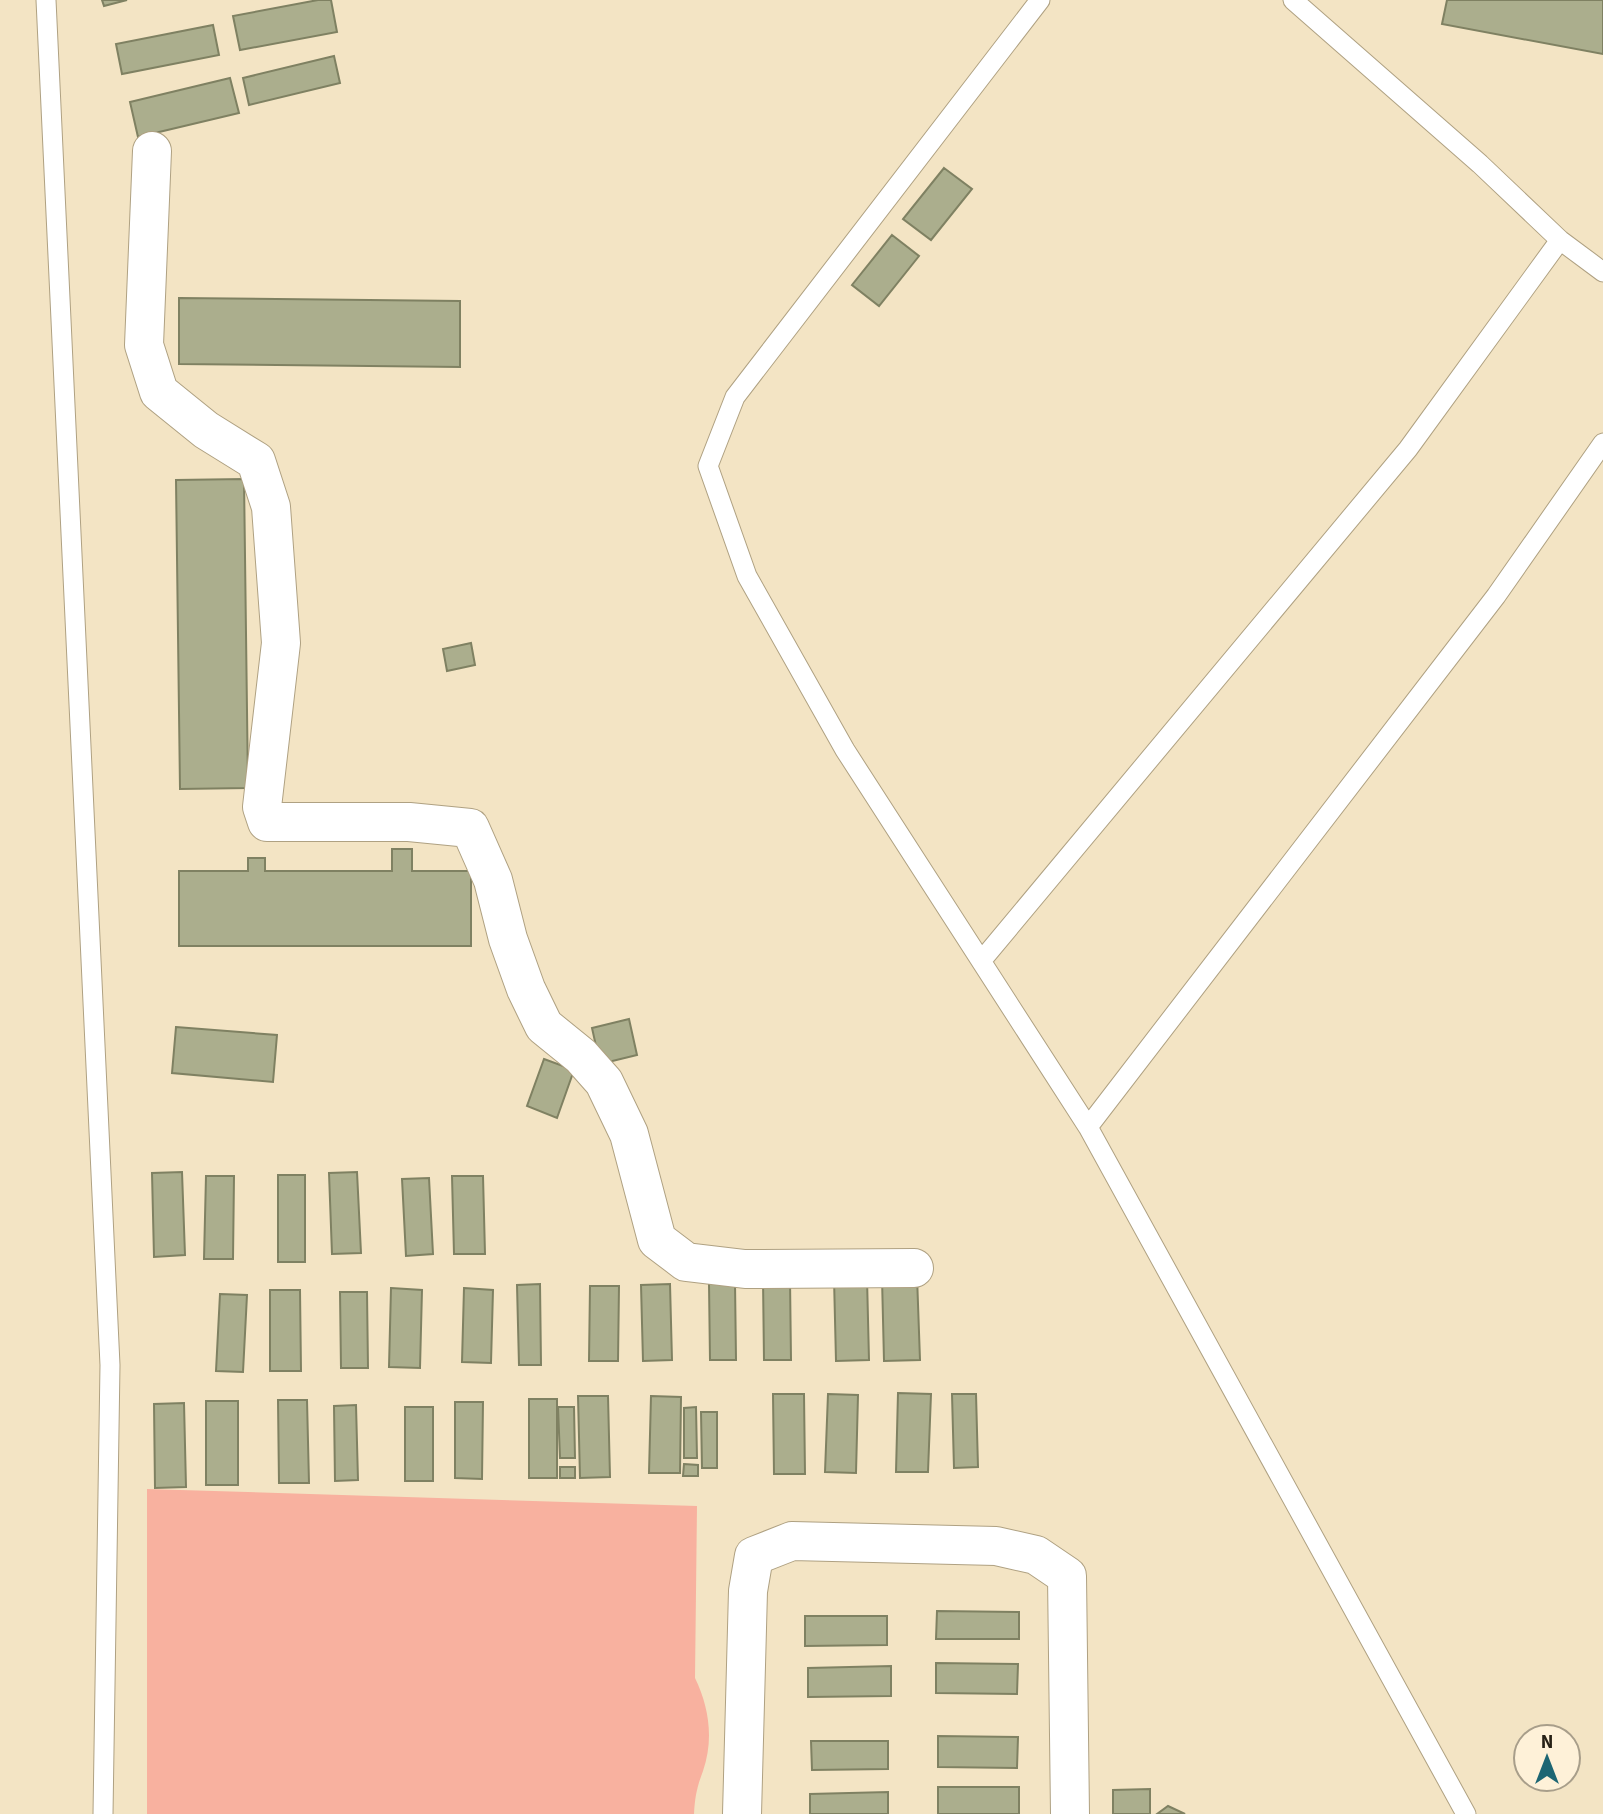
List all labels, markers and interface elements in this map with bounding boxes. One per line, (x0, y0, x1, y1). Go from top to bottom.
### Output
north arrow (1512, 1723, 1582, 1793)
text: N (1541, 1729, 1553, 1756)

